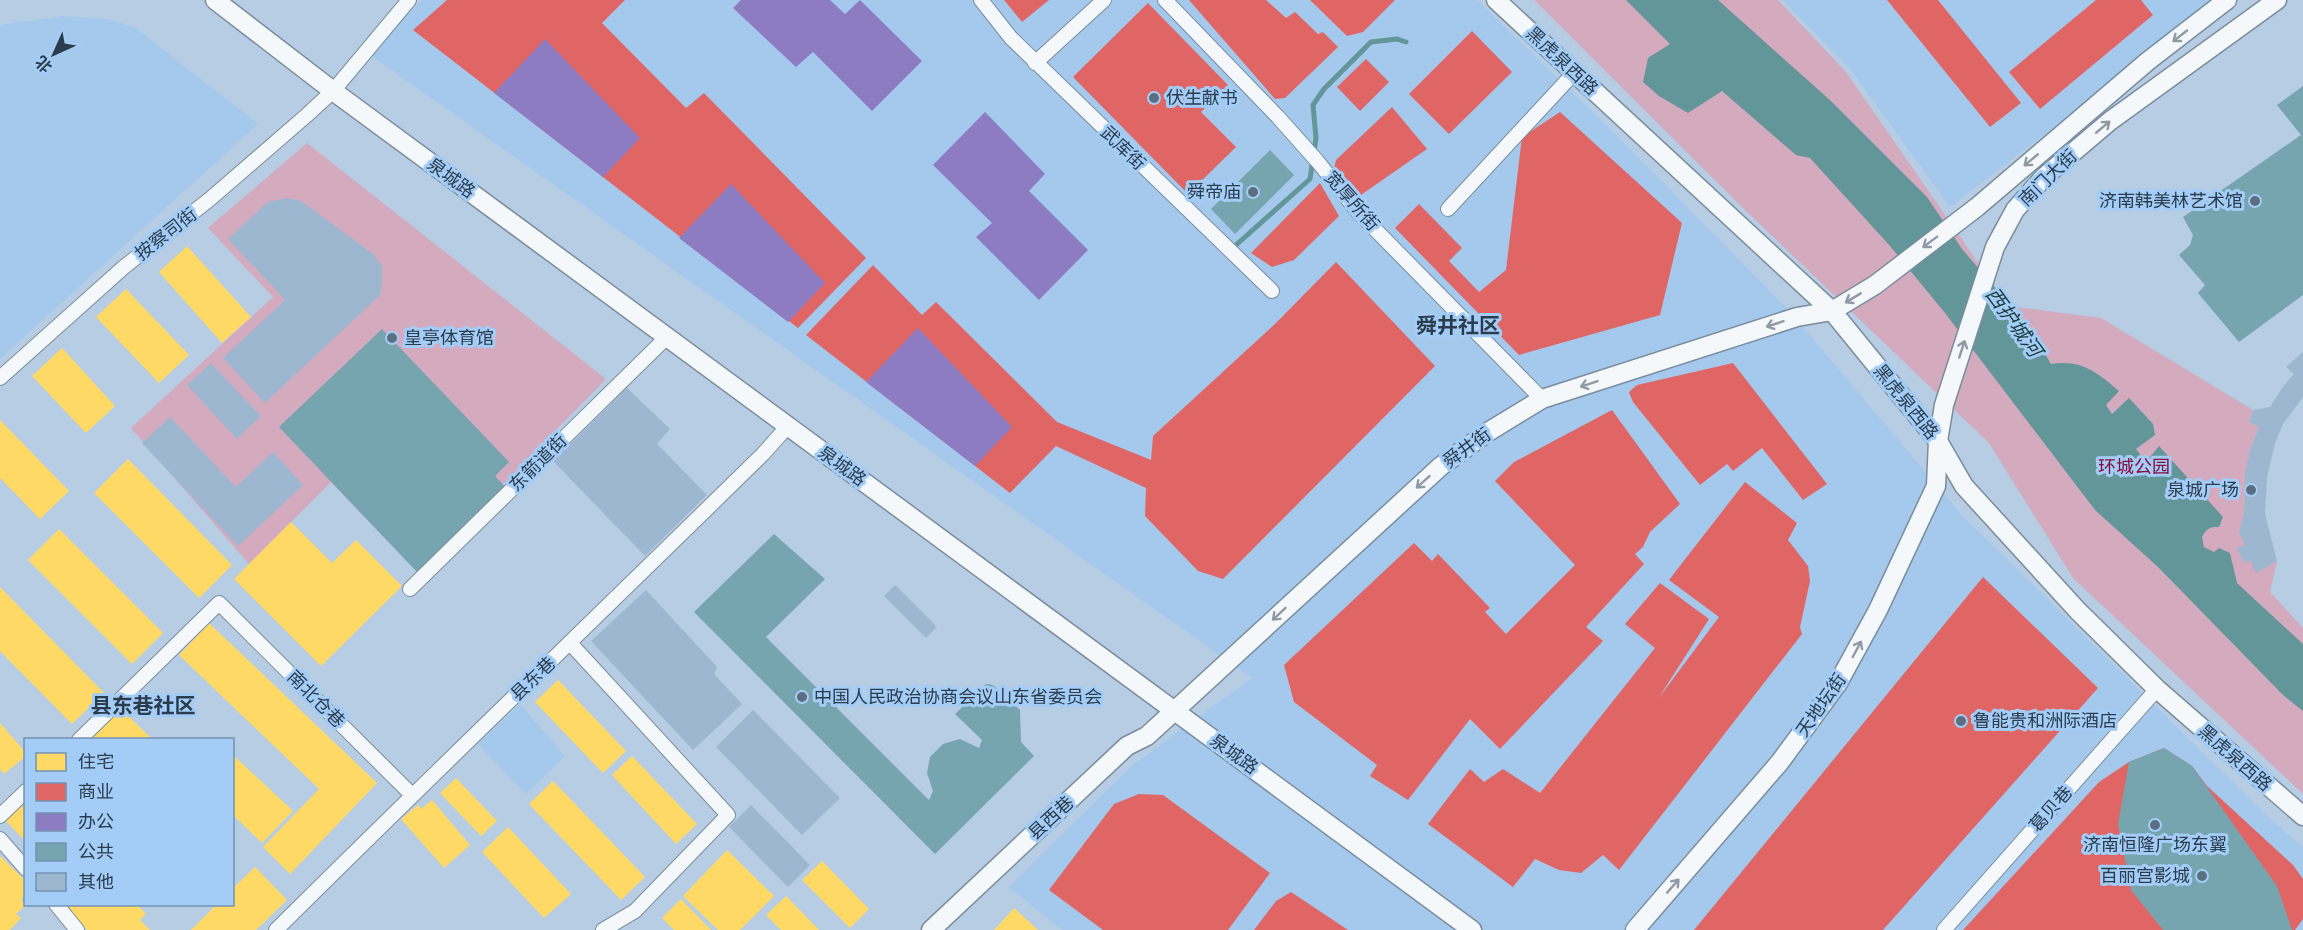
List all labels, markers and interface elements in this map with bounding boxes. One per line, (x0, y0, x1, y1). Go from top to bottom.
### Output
street label: 黑虎泉西路 (1522, 22, 1602, 99)
north arrow (24, 24, 84, 84)
one-way arrow (2173, 29, 2189, 42)
text: 北 (31, 52, 56, 77)
place label: 伏生献书 (1166, 87, 1238, 108)
marker: 伏生献书 (1147, 91, 1161, 105)
street label: 武库街 (1097, 121, 1150, 174)
one-way arrow (2095, 121, 2111, 134)
street label: 南门大街 (2014, 145, 2081, 210)
street label: 泉城路 (423, 153, 479, 202)
one-way arrow (2023, 154, 2039, 167)
street label: 宽厚所街 (1321, 167, 1384, 235)
place label: 舜帝庙 (1187, 181, 1241, 202)
marker: 舜帝庙 (1246, 185, 1260, 199)
place label: 济南韩美林艺术馆 (2099, 190, 2243, 211)
marker: 济南韩美林艺术馆 (2248, 194, 2262, 208)
street label: 按察司街 (131, 203, 201, 264)
one-way arrow (1923, 236, 1939, 249)
water label: 西护城河 (1981, 283, 2050, 365)
one-way arrow (1845, 292, 1862, 304)
district label: 舜井社区 (1416, 314, 1500, 338)
one-way arrow (1766, 319, 1785, 330)
place label: 皇亭体育馆 (404, 327, 494, 348)
marker: 皇亭体育馆 (385, 331, 399, 345)
one-way arrow (1957, 340, 1968, 359)
street label: 黑虎泉西路 (1870, 360, 1943, 443)
one-way arrow (1580, 379, 1599, 390)
street label: 舜井街 (1439, 423, 1495, 472)
street label: 东箭道街 (505, 430, 571, 496)
street label: 泉城路 (814, 441, 870, 490)
park label: 环城公园 (2098, 456, 2170, 477)
one-way arrow (1416, 475, 1431, 489)
place label: 泉城广场 (2167, 479, 2239, 500)
marker: 泉城广场 (2244, 483, 2258, 497)
one-way arrow (1272, 607, 1287, 621)
one-way arrow (1851, 641, 1863, 658)
street label: 县东巷 (506, 652, 559, 705)
street label: 南北仓巷 (283, 666, 349, 732)
street label: 天地坛街 (1791, 669, 1850, 740)
place label: 中国人民政治协商会议山东省委员会 (814, 686, 1102, 707)
marker: 中国人民政治协商会议山东省委员会 (795, 690, 809, 704)
district label: 县东巷社区 (91, 694, 196, 718)
place label: 鲁能贵和洲际酒店 (1973, 710, 2117, 731)
marker: 鲁能贵和洲际酒店 (1954, 714, 1968, 728)
street label: 黑虎泉西路 (2194, 720, 2276, 795)
street label: 泉城路 (1206, 729, 1262, 778)
legend (24, 738, 234, 906)
text: 住宅 (78, 751, 114, 772)
text: 商业 (78, 781, 114, 802)
street label: 葛贝巷 (2025, 781, 2076, 836)
street label: 县西巷 (1024, 792, 1078, 844)
text: 办公 (78, 811, 114, 832)
marker: 济南恒隆广场东翼 (2148, 818, 2162, 832)
place label: 济南恒隆广场东翼 (2083, 834, 2227, 855)
text: 公共 (78, 841, 114, 862)
place label: 百丽宫影城 (2100, 865, 2190, 886)
marker: 百丽宫影城 (2195, 869, 2209, 883)
text: 其他 (78, 871, 114, 892)
one-way arrow (1667, 878, 1680, 894)

